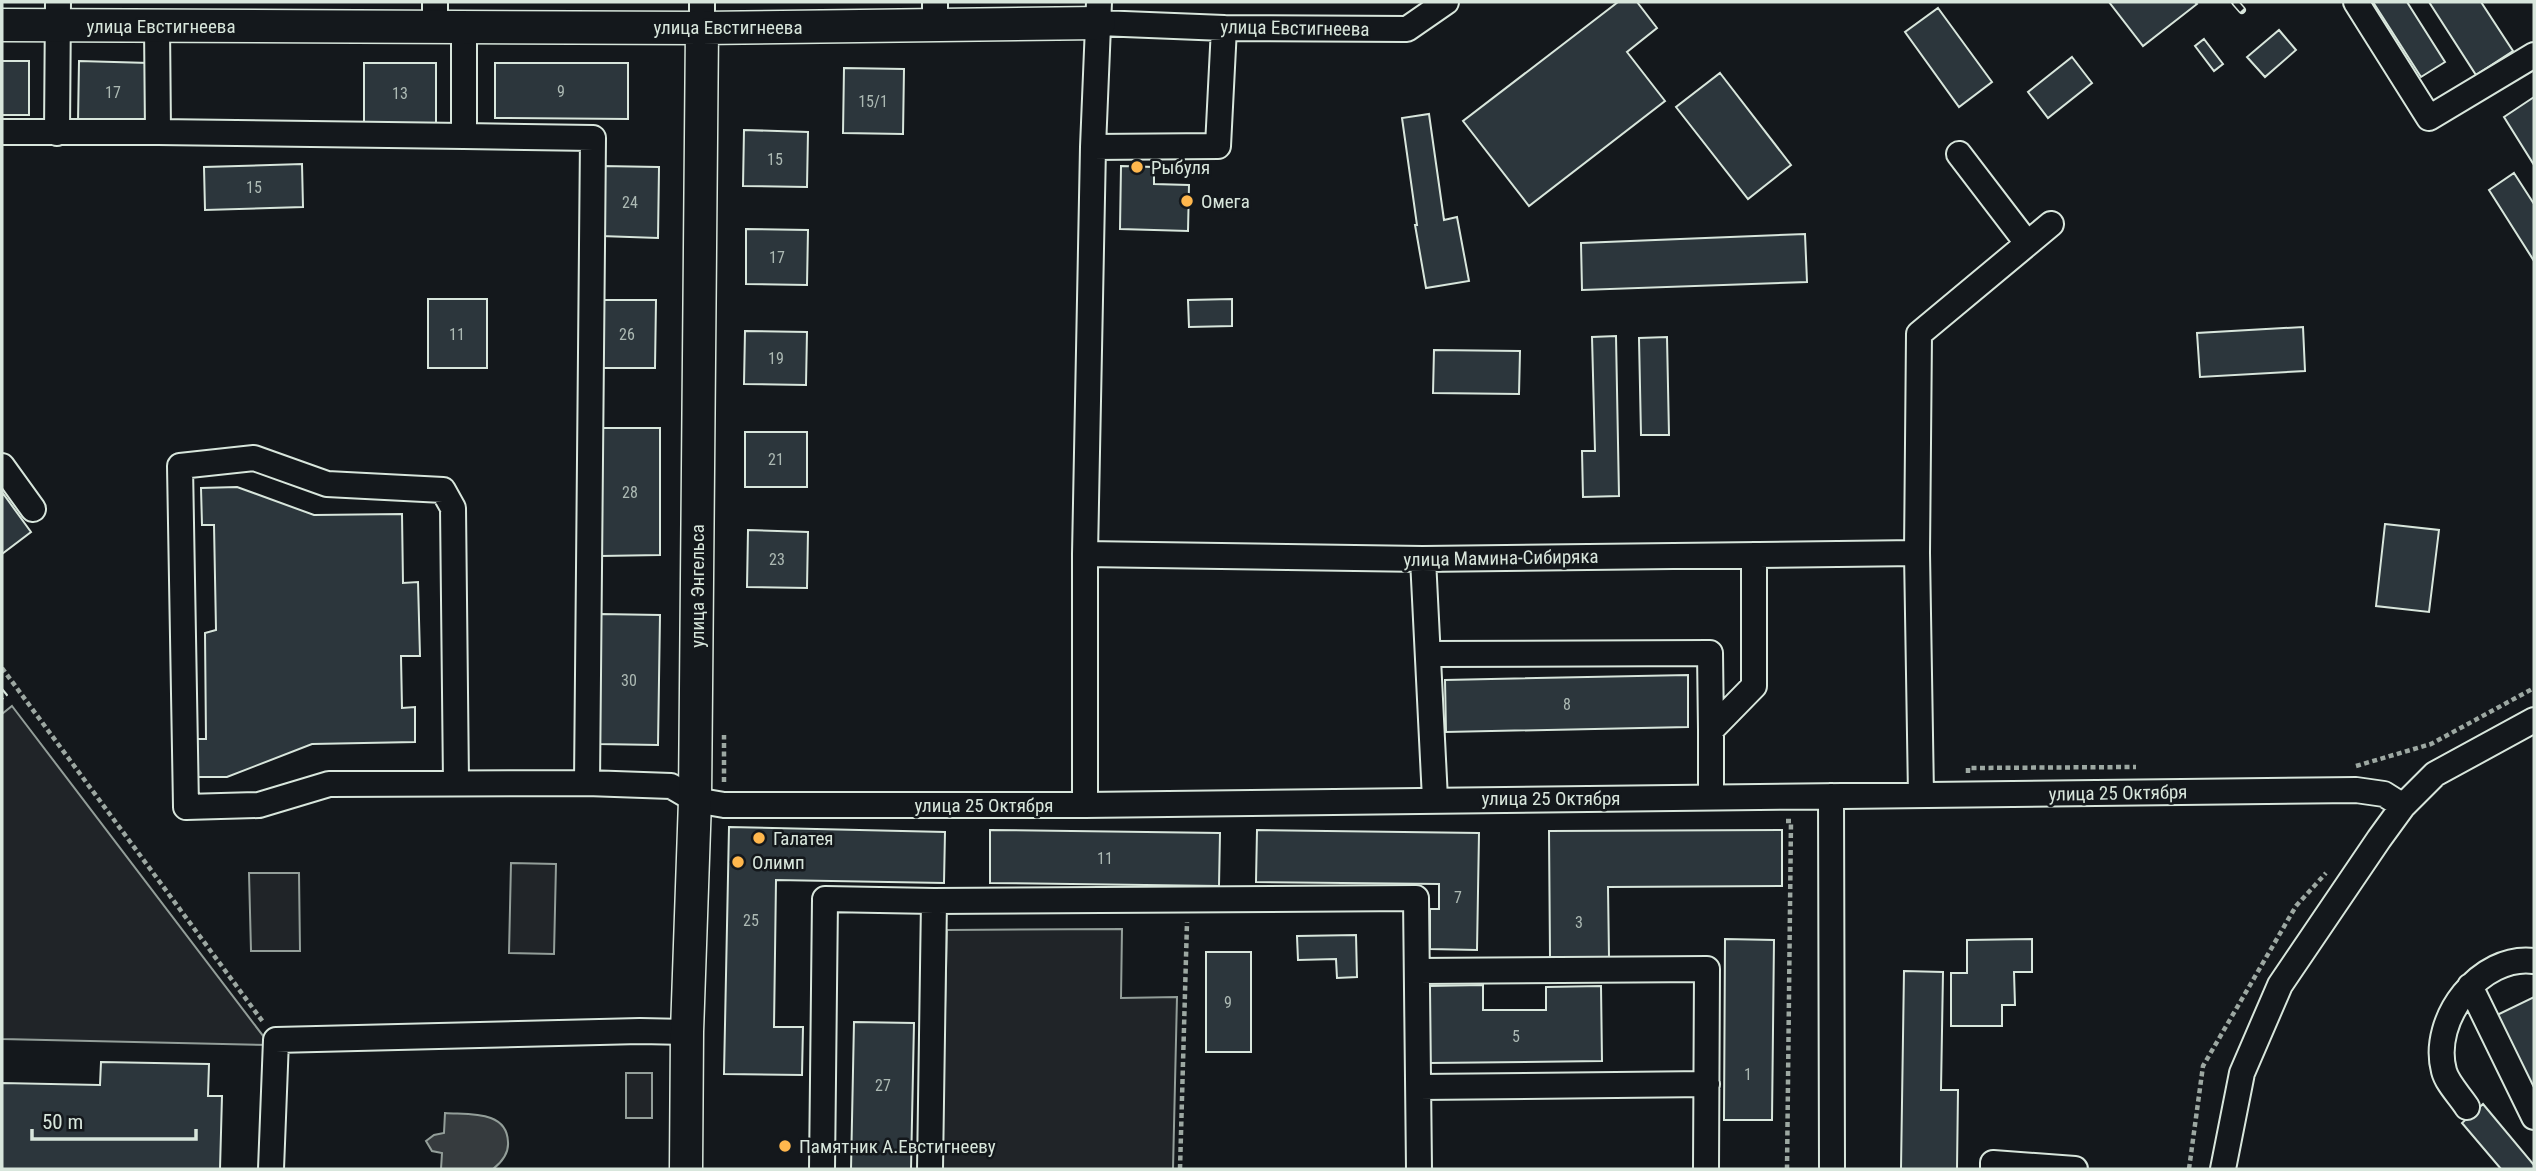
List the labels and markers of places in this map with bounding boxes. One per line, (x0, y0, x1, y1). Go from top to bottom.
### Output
place label: Рыбуля (1151, 156, 1210, 179)
marker: Рыбуля (1129, 159, 1145, 175)
place label: Омега (1201, 190, 1250, 213)
marker: Омега (1179, 193, 1195, 209)
place label: Галатея (773, 827, 833, 850)
marker: Галатея (751, 830, 767, 846)
place label: Олимп (752, 851, 805, 874)
marker: Олимп (730, 854, 746, 870)
place label: Памятник А.Евстигнееву (799, 1135, 996, 1158)
marker: Памятник А.Евстигнееву (777, 1138, 793, 1154)

